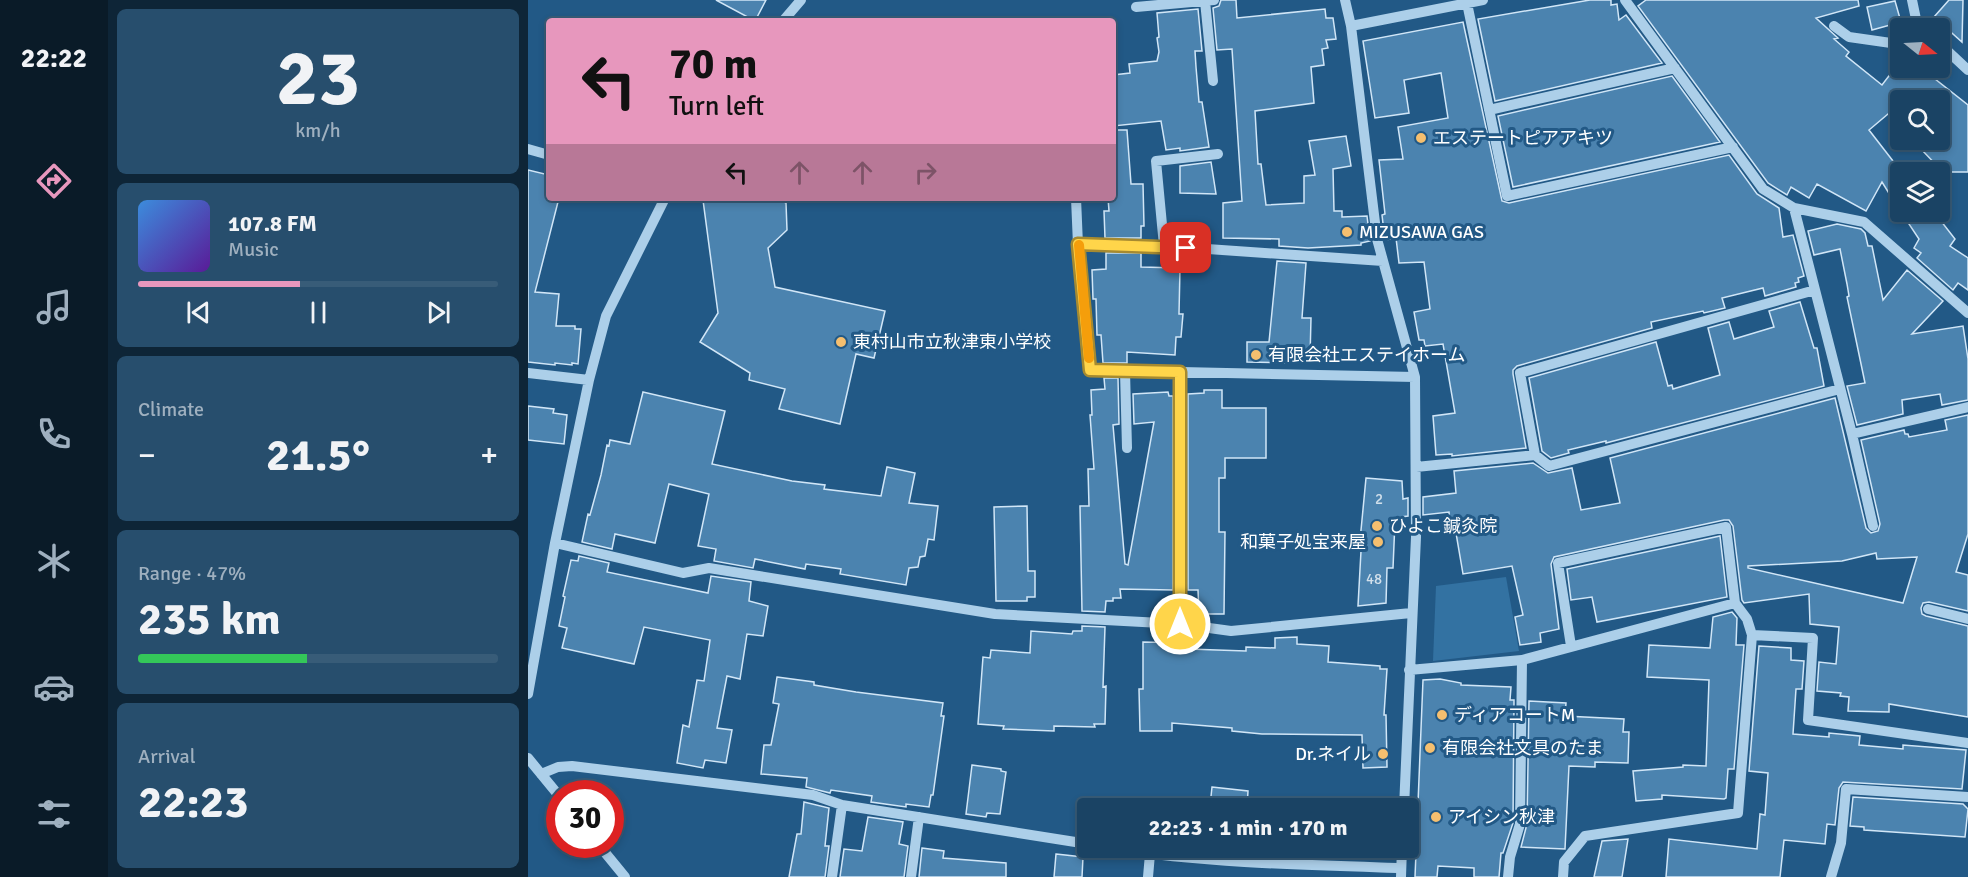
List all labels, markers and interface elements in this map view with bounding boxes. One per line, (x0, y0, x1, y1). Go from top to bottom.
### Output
north arrow (1890, 18, 1950, 78)
map controls (1890, 18, 1950, 222)
text: 23 (276, 31, 360, 127)
text: 70 m (669, 39, 758, 90)
text: 22:22 (21, 42, 87, 75)
icon: left (570, 42, 648, 120)
text: Turn left (669, 90, 764, 123)
button: search (1890, 90, 1950, 150)
text: km/h (295, 118, 341, 143)
place label: エステートピアアキツ (1433, 127, 1613, 149)
marker: エステートピアアキツ (1414, 131, 1428, 145)
icon: left (720, 156, 753, 189)
icon: ahead (783, 156, 816, 189)
icon: ahead (846, 156, 879, 189)
icon: right (909, 156, 942, 189)
icon: directions (33, 160, 75, 202)
button: layers (1890, 162, 1950, 222)
text: 107.8 FM (228, 210, 317, 237)
place label: MIZUSAWA GAS (1359, 221, 1484, 243)
pin (1160, 222, 1211, 273)
marker: MIZUSAWA GAS (1340, 225, 1354, 239)
icon: arrive (1169, 231, 1202, 264)
text: Music (228, 237, 279, 262)
icon: music (33, 286, 75, 328)
icon: previous (182, 296, 215, 329)
icon: pause (302, 296, 335, 329)
icon: next (422, 296, 455, 329)
place label: 東村山市立秋津東小学校 (853, 331, 1051, 353)
marker: 東村山市立秋津東小学校 (834, 335, 848, 349)
place label: 有限会社エステイホーム (1268, 344, 1465, 366)
marker: 有限会社エステイホーム (1249, 348, 1263, 362)
text: Climate (138, 397, 204, 422)
icon: phone (33, 413, 75, 455)
text: 21.5° (266, 428, 370, 483)
text: − (138, 435, 156, 476)
text: + (480, 435, 498, 476)
house number: 2 (1375, 490, 1383, 508)
place label: ひよこ鍼灸院 (1389, 515, 1497, 537)
marker: ひよこ鍼灸院 (1370, 519, 1384, 533)
place label: 和菓子処宝来屋 (1240, 531, 1366, 553)
marker: 和菓子処宝来屋 (1371, 535, 1385, 549)
icon: climate (33, 540, 75, 582)
text: Range · 47% (138, 561, 246, 586)
house number: 48 (1366, 570, 1382, 588)
text: 235 km (138, 592, 281, 647)
position arrow (1148, 592, 1212, 656)
icon: car (33, 666, 75, 708)
place label: ディアコートM (1454, 704, 1575, 726)
marker: ディアコートM (1435, 708, 1449, 722)
place label: 有限会社文具のたま (1442, 737, 1603, 759)
marker: 有限会社文具のたま (1423, 741, 1437, 755)
place label: Dr.ネイル (1295, 743, 1371, 765)
text: Arrival (138, 744, 196, 769)
marker: Dr.ネイル (1376, 747, 1390, 761)
text: 22:23 (138, 775, 248, 830)
speed limit sign: 30 (546, 780, 624, 858)
icon: filters (33, 793, 75, 835)
place label: アイシン秋津 (1448, 806, 1555, 828)
marker: アイシン秋津 (1429, 810, 1443, 824)
text: 22:23 · 1 min · 170 m (1148, 814, 1348, 841)

